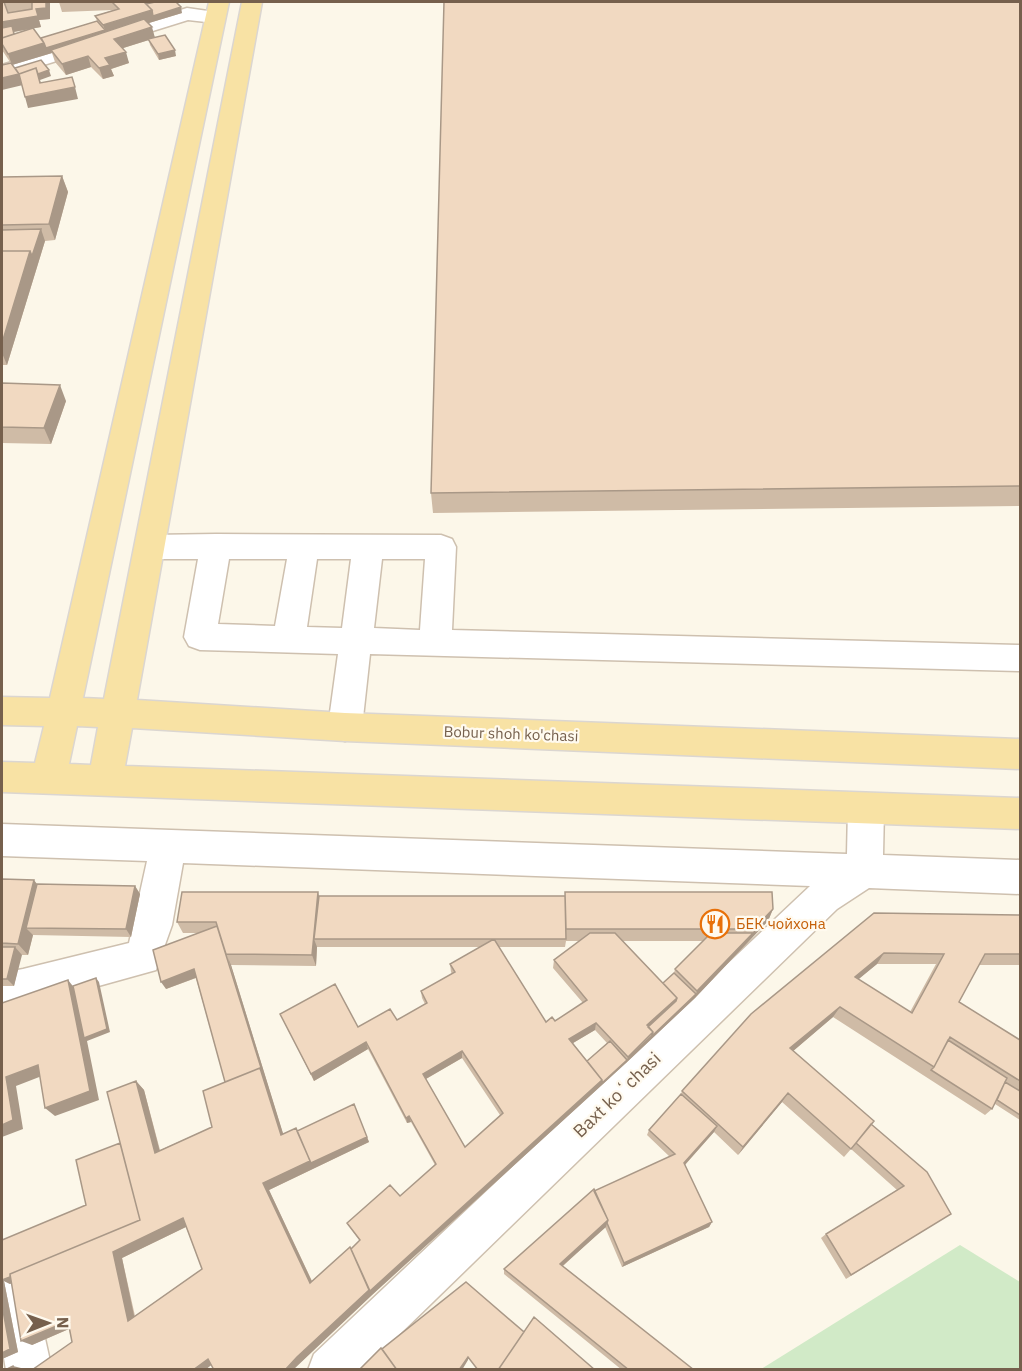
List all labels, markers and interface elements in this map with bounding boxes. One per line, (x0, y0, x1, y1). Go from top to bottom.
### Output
street label: Bobur shoh ko'chasi (443, 722, 579, 745)
restaurant icon: БЕК чойхона (699, 908, 731, 940)
place label: БЕК чойхона (736, 914, 826, 933)
street label: Baxt koʻchasi (568, 1047, 665, 1142)
north arrow (18, 1293, 78, 1353)
text: N (53, 1317, 73, 1329)

